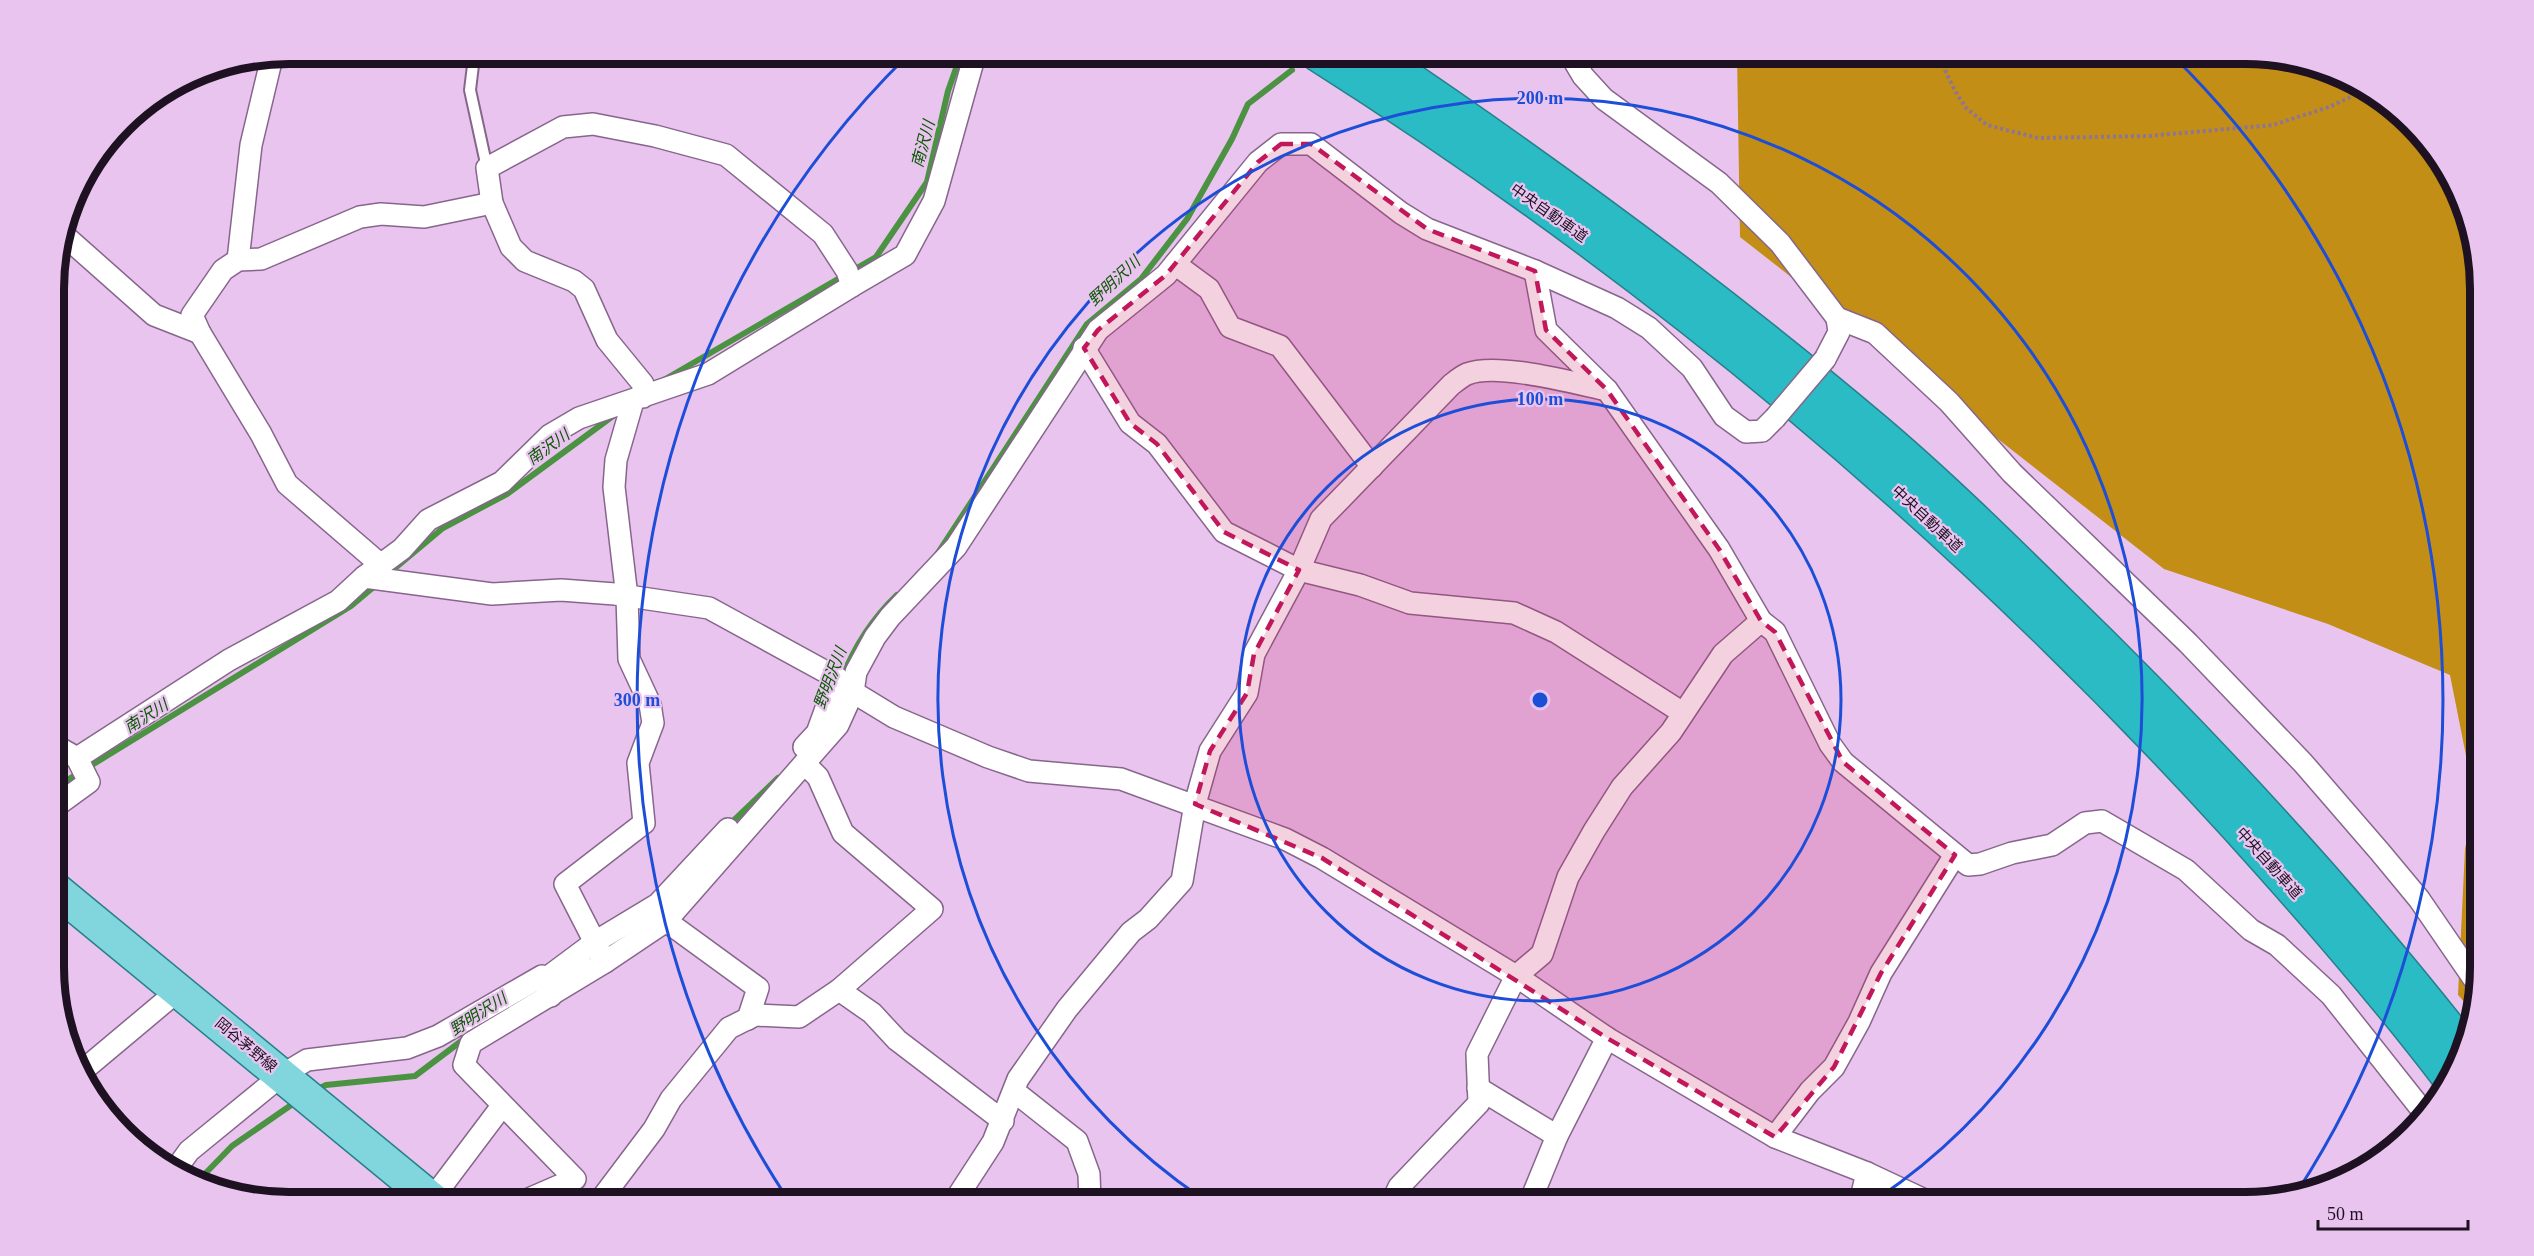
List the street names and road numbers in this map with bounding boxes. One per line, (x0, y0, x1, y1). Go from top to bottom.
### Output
street label: 中央自動車道 (1508, 181, 1590, 245)
street label: 中央自動車道 (1889, 482, 1965, 556)
street label: 中央自動車道 (2233, 824, 2305, 902)
street label: 岡谷茅野線 (212, 1015, 280, 1075)

